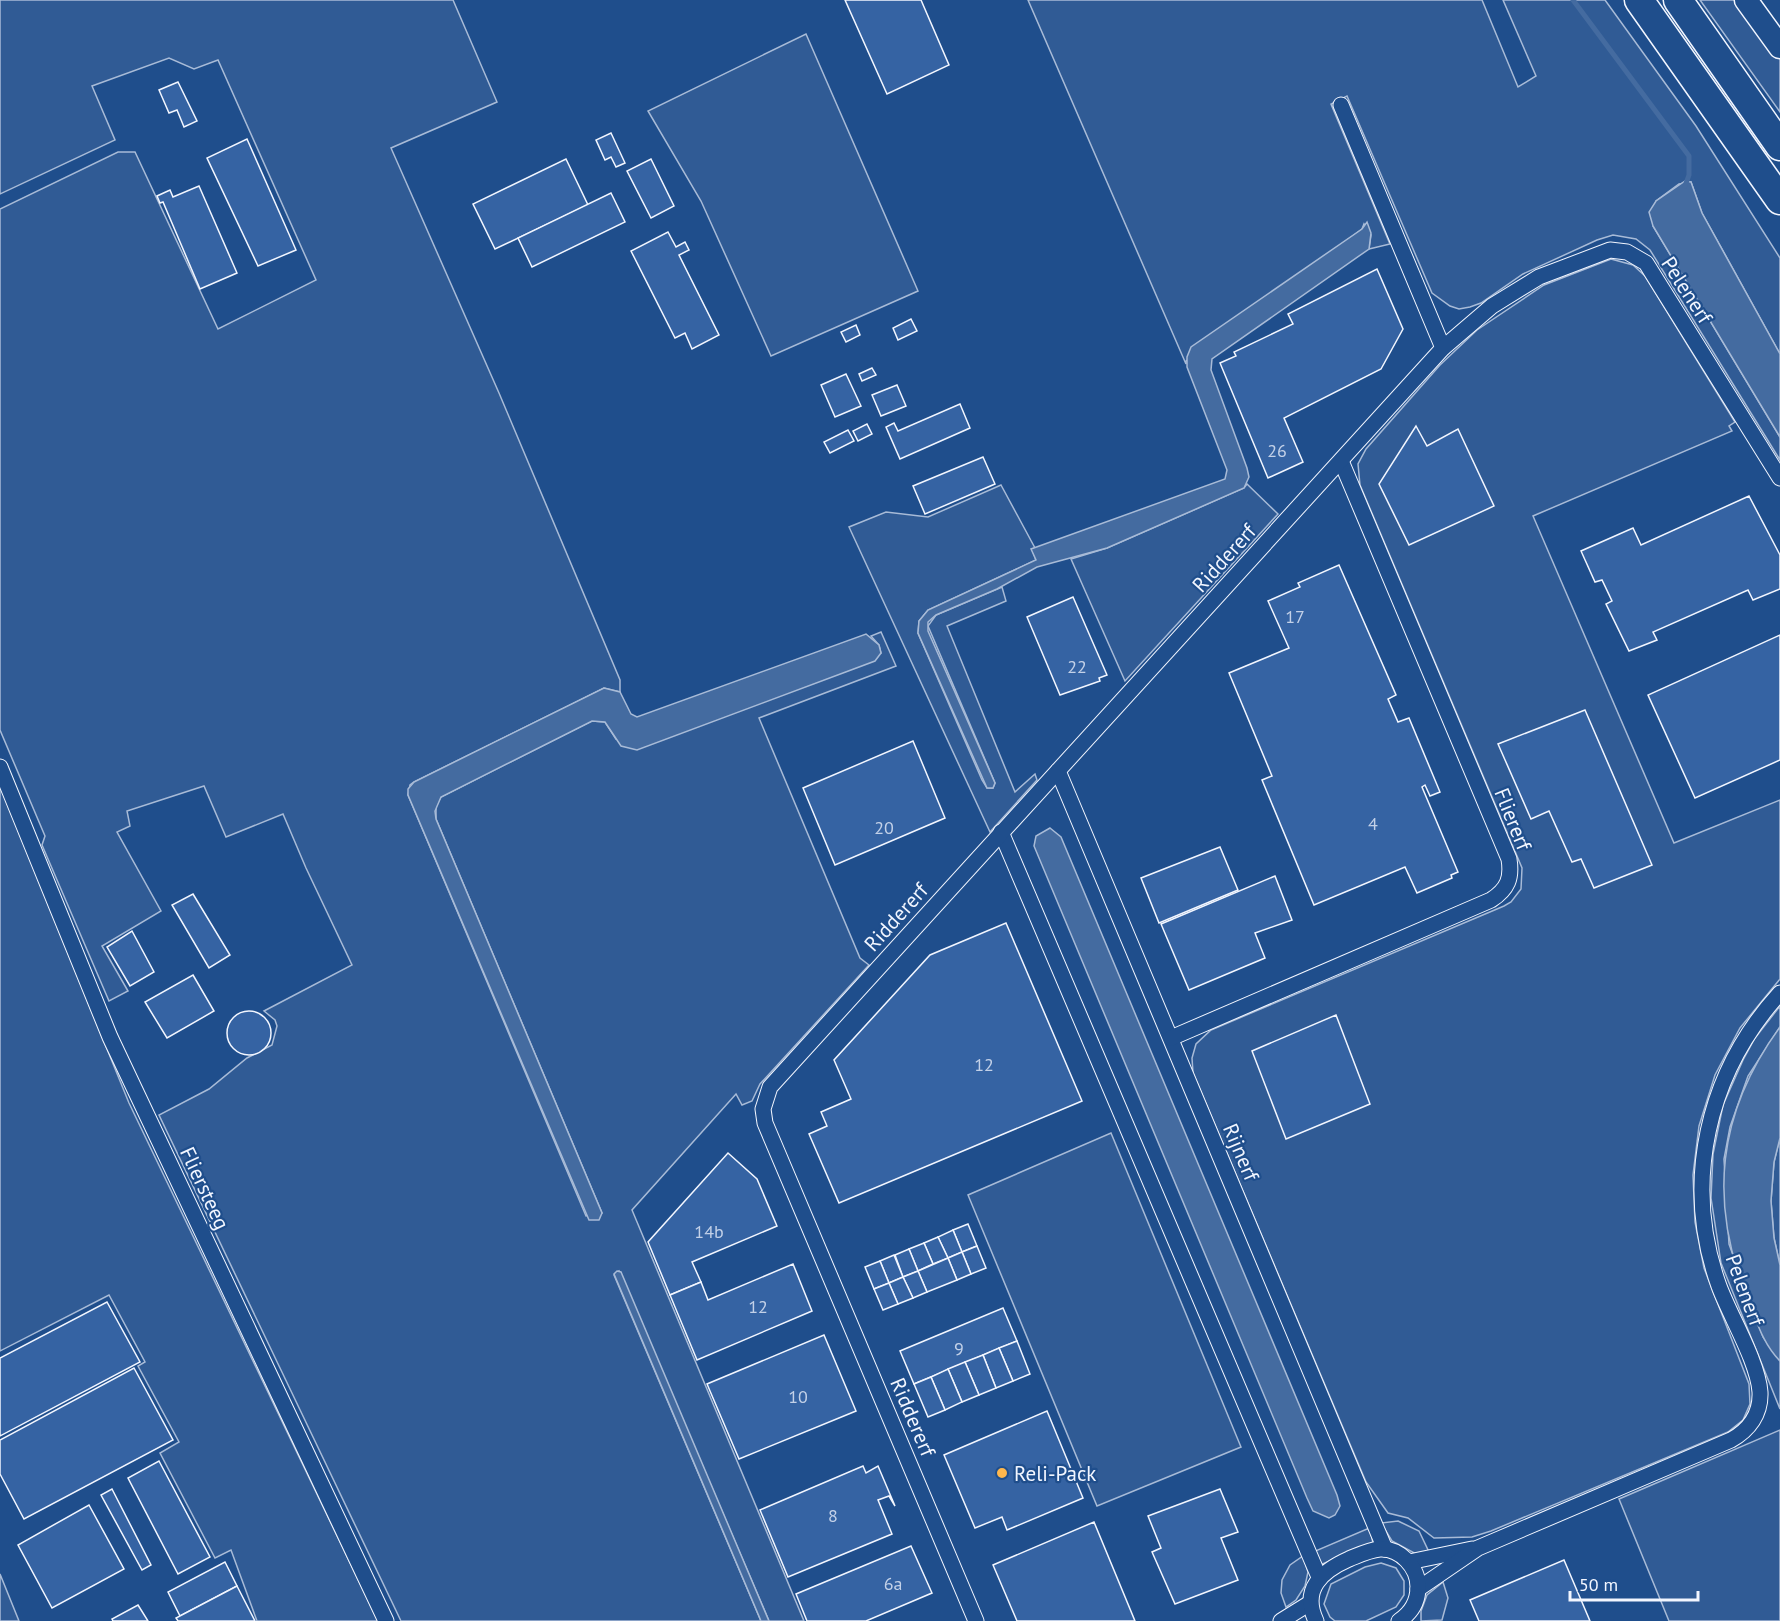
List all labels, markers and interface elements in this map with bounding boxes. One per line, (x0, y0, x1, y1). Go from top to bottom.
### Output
street label: Pelenerf (1655, 251, 1719, 330)
house number: 26 (1267, 439, 1287, 462)
street label: Riddererf (1186, 517, 1263, 598)
house number: 17 (1285, 605, 1305, 628)
house number: 22 (1067, 655, 1087, 678)
street label: Fliererf (1488, 784, 1538, 855)
house number: 4 (1368, 812, 1378, 835)
house number: 20 (874, 816, 894, 839)
street label: Riddererf (858, 876, 935, 957)
house number: 12 (974, 1053, 994, 1076)
street label: Rijnerf (1217, 1119, 1266, 1186)
street label: Fliersteeg (174, 1142, 236, 1234)
house number: 14b (694, 1220, 724, 1243)
street label: Pelenerf (1720, 1250, 1771, 1331)
house number: 12 (748, 1295, 768, 1318)
house number: 9 (954, 1337, 964, 1360)
street label: Riddererf (884, 1374, 942, 1462)
house number: 10 (788, 1385, 808, 1408)
place label: Reli-Pack (1014, 1460, 1096, 1487)
marker: Reli-Pack (995, 1466, 1009, 1480)
house number: 8 (828, 1504, 838, 1527)
scale bar (1570, 1564, 1698, 1602)
house number: 6a (884, 1572, 902, 1595)
text: 50 m (1579, 1573, 1618, 1596)

